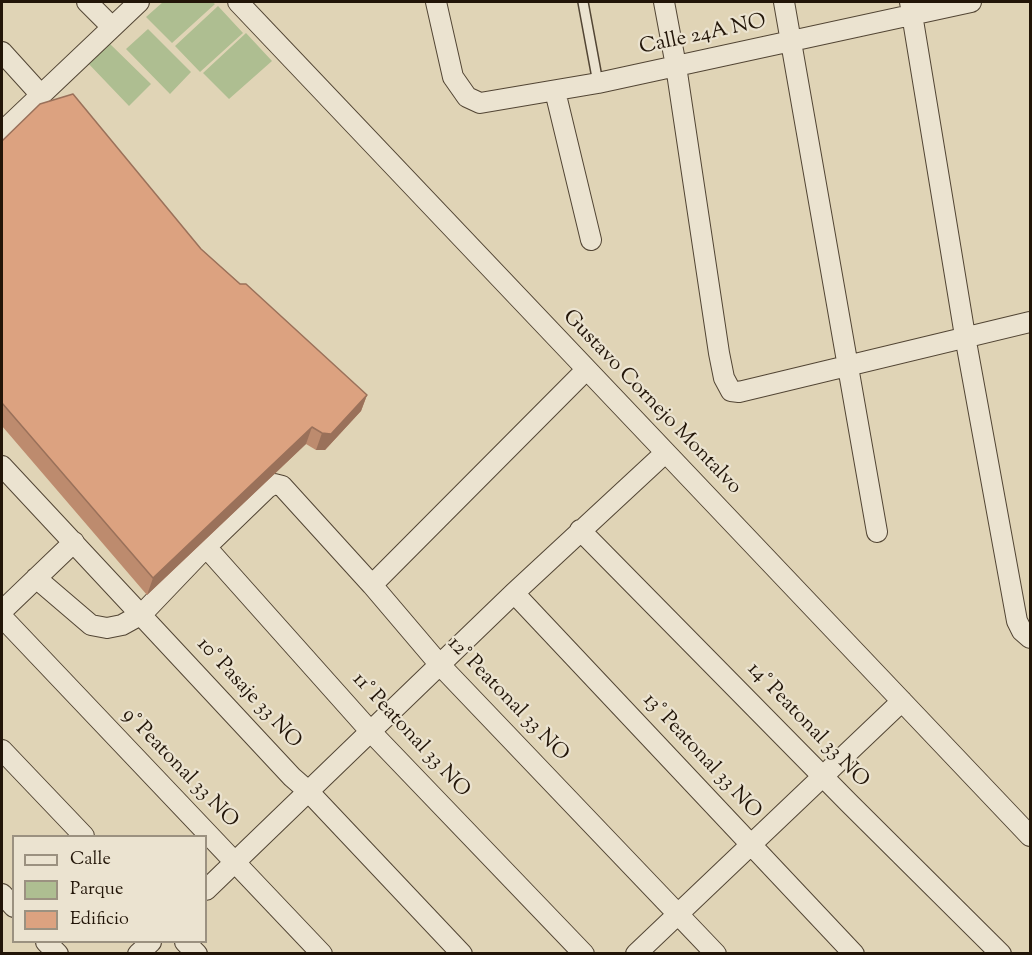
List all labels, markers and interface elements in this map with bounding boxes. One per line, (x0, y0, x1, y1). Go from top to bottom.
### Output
street label: Calle 24A NO (637, 10, 769, 62)
street label: Gustavo Cornejo Montalvo (556, 305, 746, 501)
street label: 12° Peatonal 33 NO (441, 632, 573, 768)
street label: 10° Pasaje 33 NO (190, 633, 306, 755)
street label: 14° Peatonal 33 NO (741, 658, 873, 794)
street label: 11° Peatonal 33 NO (346, 668, 474, 804)
street label: 13° Peatonal 33 NO (636, 689, 766, 825)
street label: 9° Peatonal 33 NO (115, 704, 243, 834)
legend (12, 835, 207, 943)
text: Calle (70, 847, 111, 873)
text: Parque (70, 877, 123, 903)
text: Edificio (70, 907, 129, 933)

